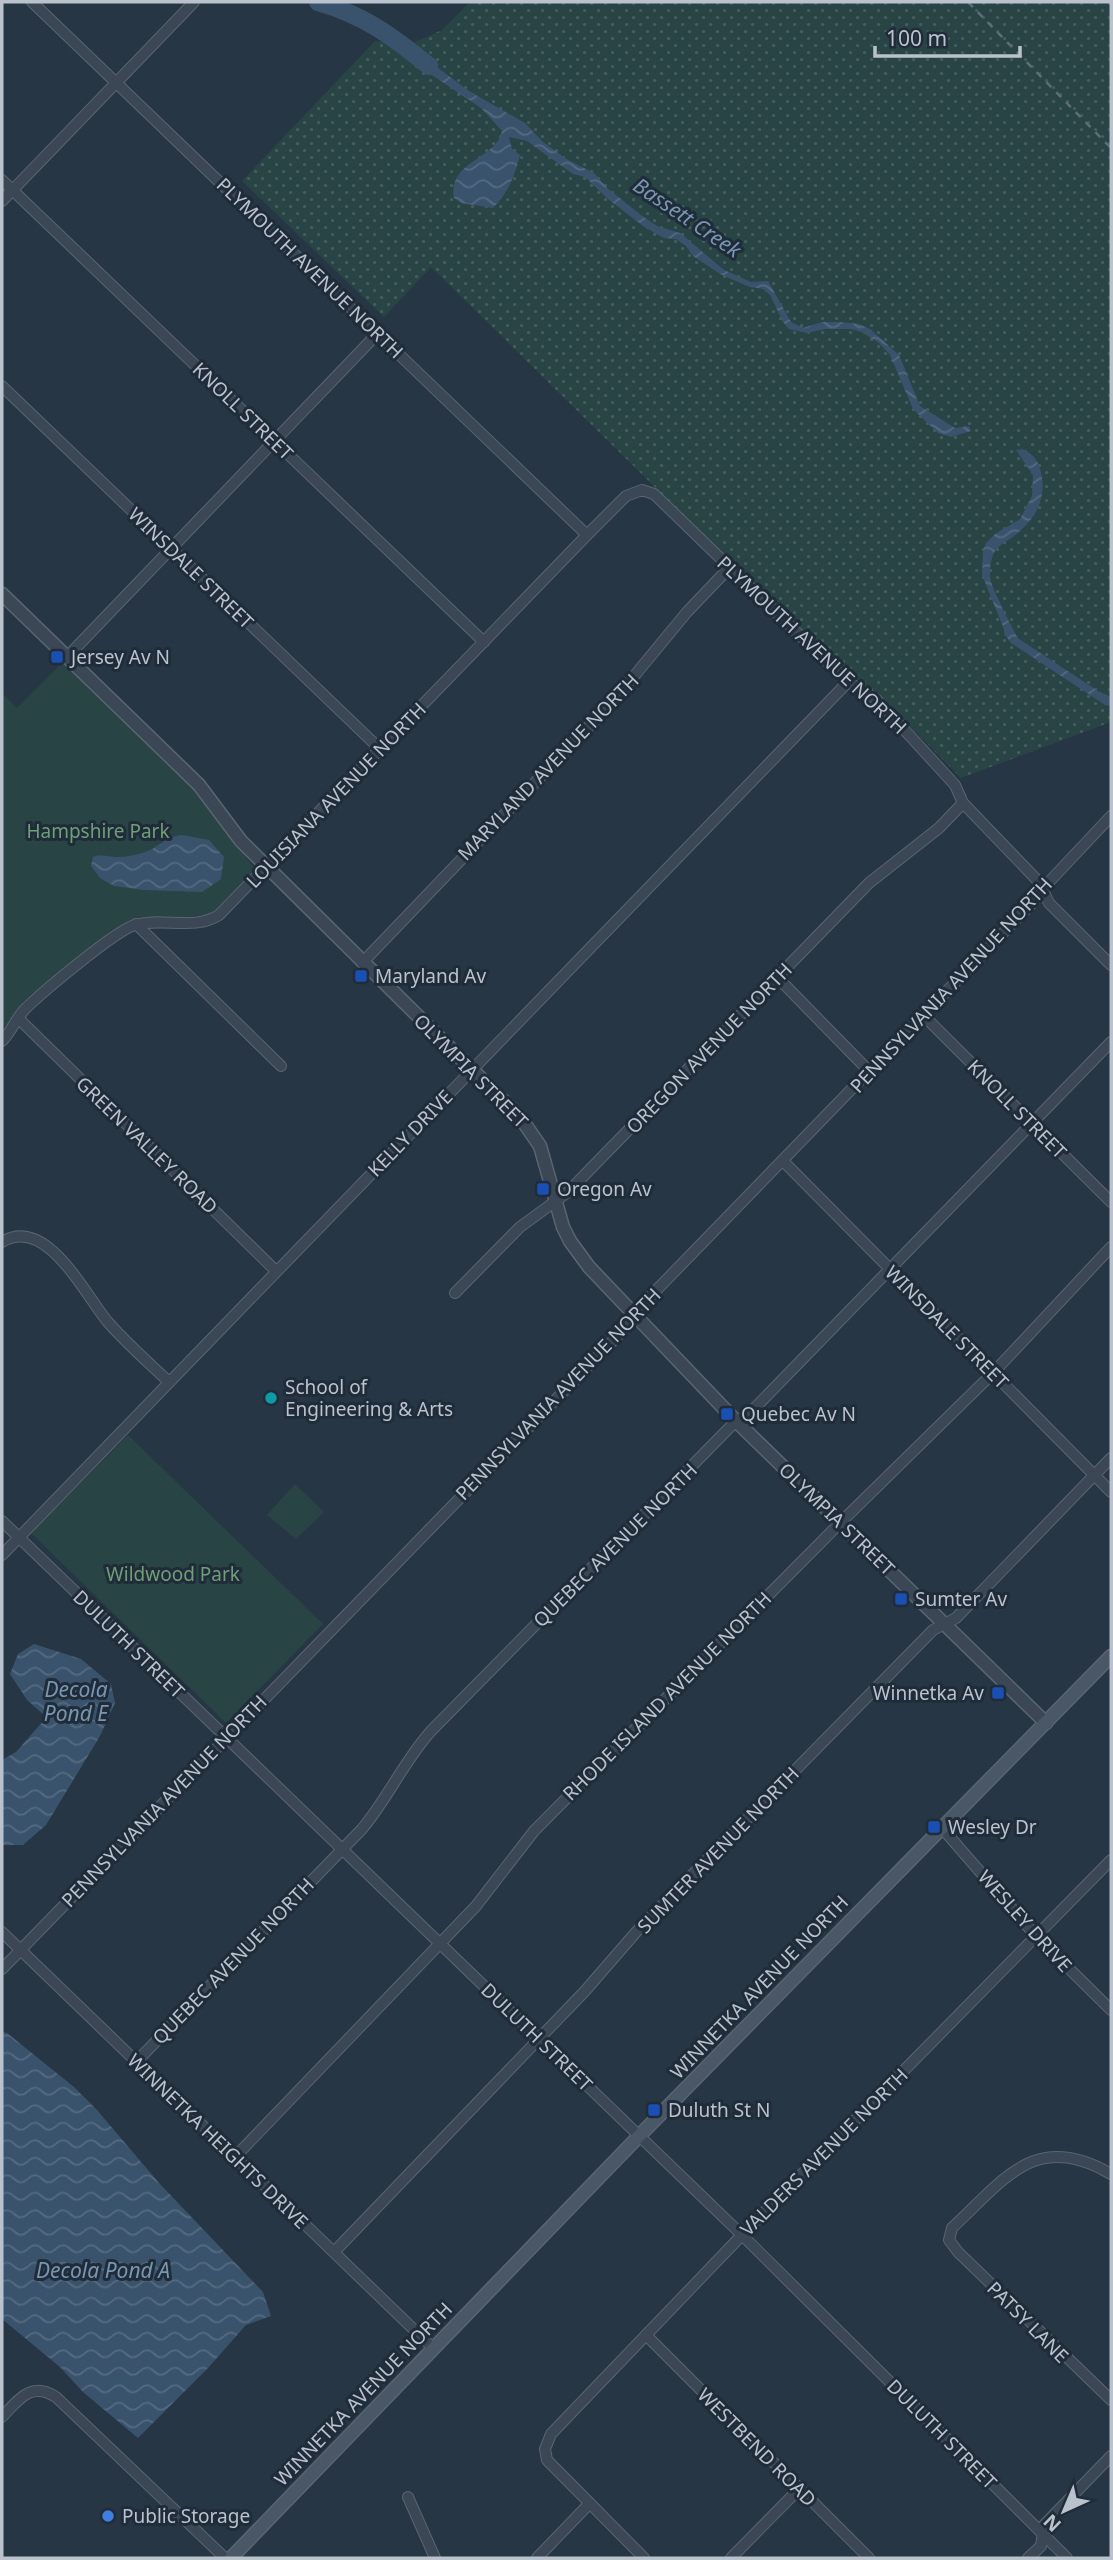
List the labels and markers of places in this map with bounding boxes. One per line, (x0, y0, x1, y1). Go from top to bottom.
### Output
place label: Jersey Av N (69, 644, 170, 670)
marker: Jersey Av N (49, 649, 65, 665)
place label: Maryland Av (375, 963, 486, 989)
marker: Maryland Av (353, 968, 369, 984)
place label: Oregon Av (557, 1176, 652, 1202)
marker: Oregon Av (535, 1181, 551, 1197)
place label: School of Engineering & Arts (285, 1374, 453, 1422)
marker: School of Engineering & Arts (263, 1390, 279, 1406)
place label: Quebec Av N (741, 1401, 856, 1427)
marker: Quebec Av N (719, 1406, 735, 1422)
place label: Sumter Av (915, 1586, 1007, 1612)
marker: Sumter Av (893, 1591, 909, 1607)
place label: Winnetka Av (873, 1680, 984, 1706)
marker: Winnetka Av (990, 1685, 1006, 1701)
place label: Wesley Dr (948, 1814, 1037, 1840)
marker: Wesley Dr (926, 1819, 942, 1835)
place label: Duluth St N (668, 2097, 770, 2123)
marker: Duluth St N (646, 2102, 662, 2118)
place label: Public Storage (122, 2503, 250, 2529)
marker: Public Storage (100, 2508, 116, 2524)

